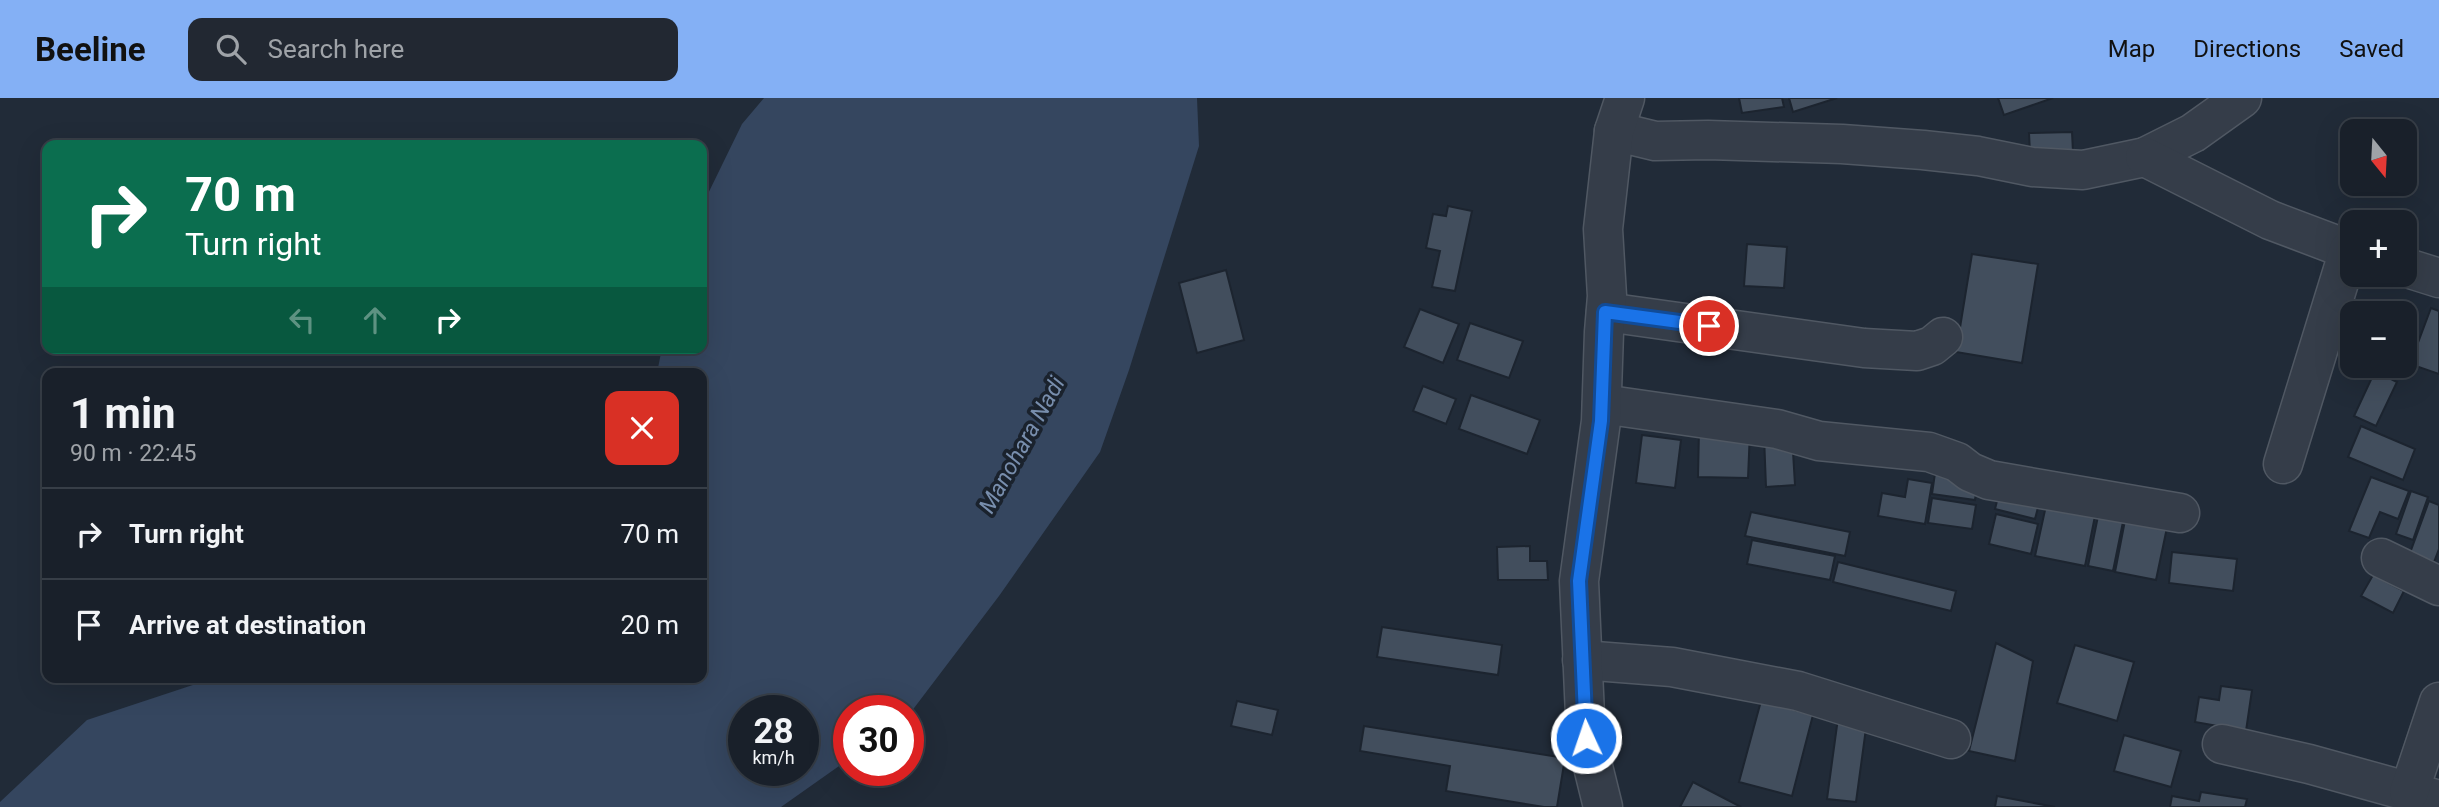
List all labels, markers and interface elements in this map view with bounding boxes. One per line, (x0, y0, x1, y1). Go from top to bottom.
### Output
search box (188, 18, 678, 81)
text: Beeline (35, 30, 146, 69)
icon: search (212, 30, 250, 68)
text: Search here (268, 34, 404, 64)
text: Map (2108, 35, 2155, 63)
text: Directions (2193, 35, 2301, 63)
text: Saved (2339, 35, 2404, 63)
north arrow (2340, 119, 2417, 196)
map controls (2340, 119, 2417, 378)
text: 70 m (185, 166, 296, 223)
icon: right (70, 168, 161, 259)
button: + (2340, 210, 2417, 287)
text: Turn right (185, 225, 321, 263)
pin (1679, 296, 1739, 356)
icon: left (283, 301, 321, 339)
icon: ahead (356, 301, 394, 339)
icon: right (429, 301, 467, 339)
button: − (2340, 301, 2417, 378)
icon: arrive (1690, 307, 1728, 345)
water label: Manohara Nadi (973, 371, 1071, 518)
text: 1 min (70, 389, 176, 438)
button: close (605, 391, 679, 465)
text: 90 m · 22:45 (70, 440, 196, 467)
icon: right (70, 515, 108, 553)
text: Turn right (129, 519, 244, 549)
text: 70 m (621, 519, 679, 549)
icon: arrive (70, 606, 108, 644)
text: Arrive at destination (129, 610, 366, 640)
text: 20 m (621, 610, 679, 640)
speed limit sign: 30 (833, 695, 924, 786)
position arrow (1549, 701, 1623, 775)
text: 28 (753, 711, 794, 752)
text: km/h (752, 747, 795, 768)

